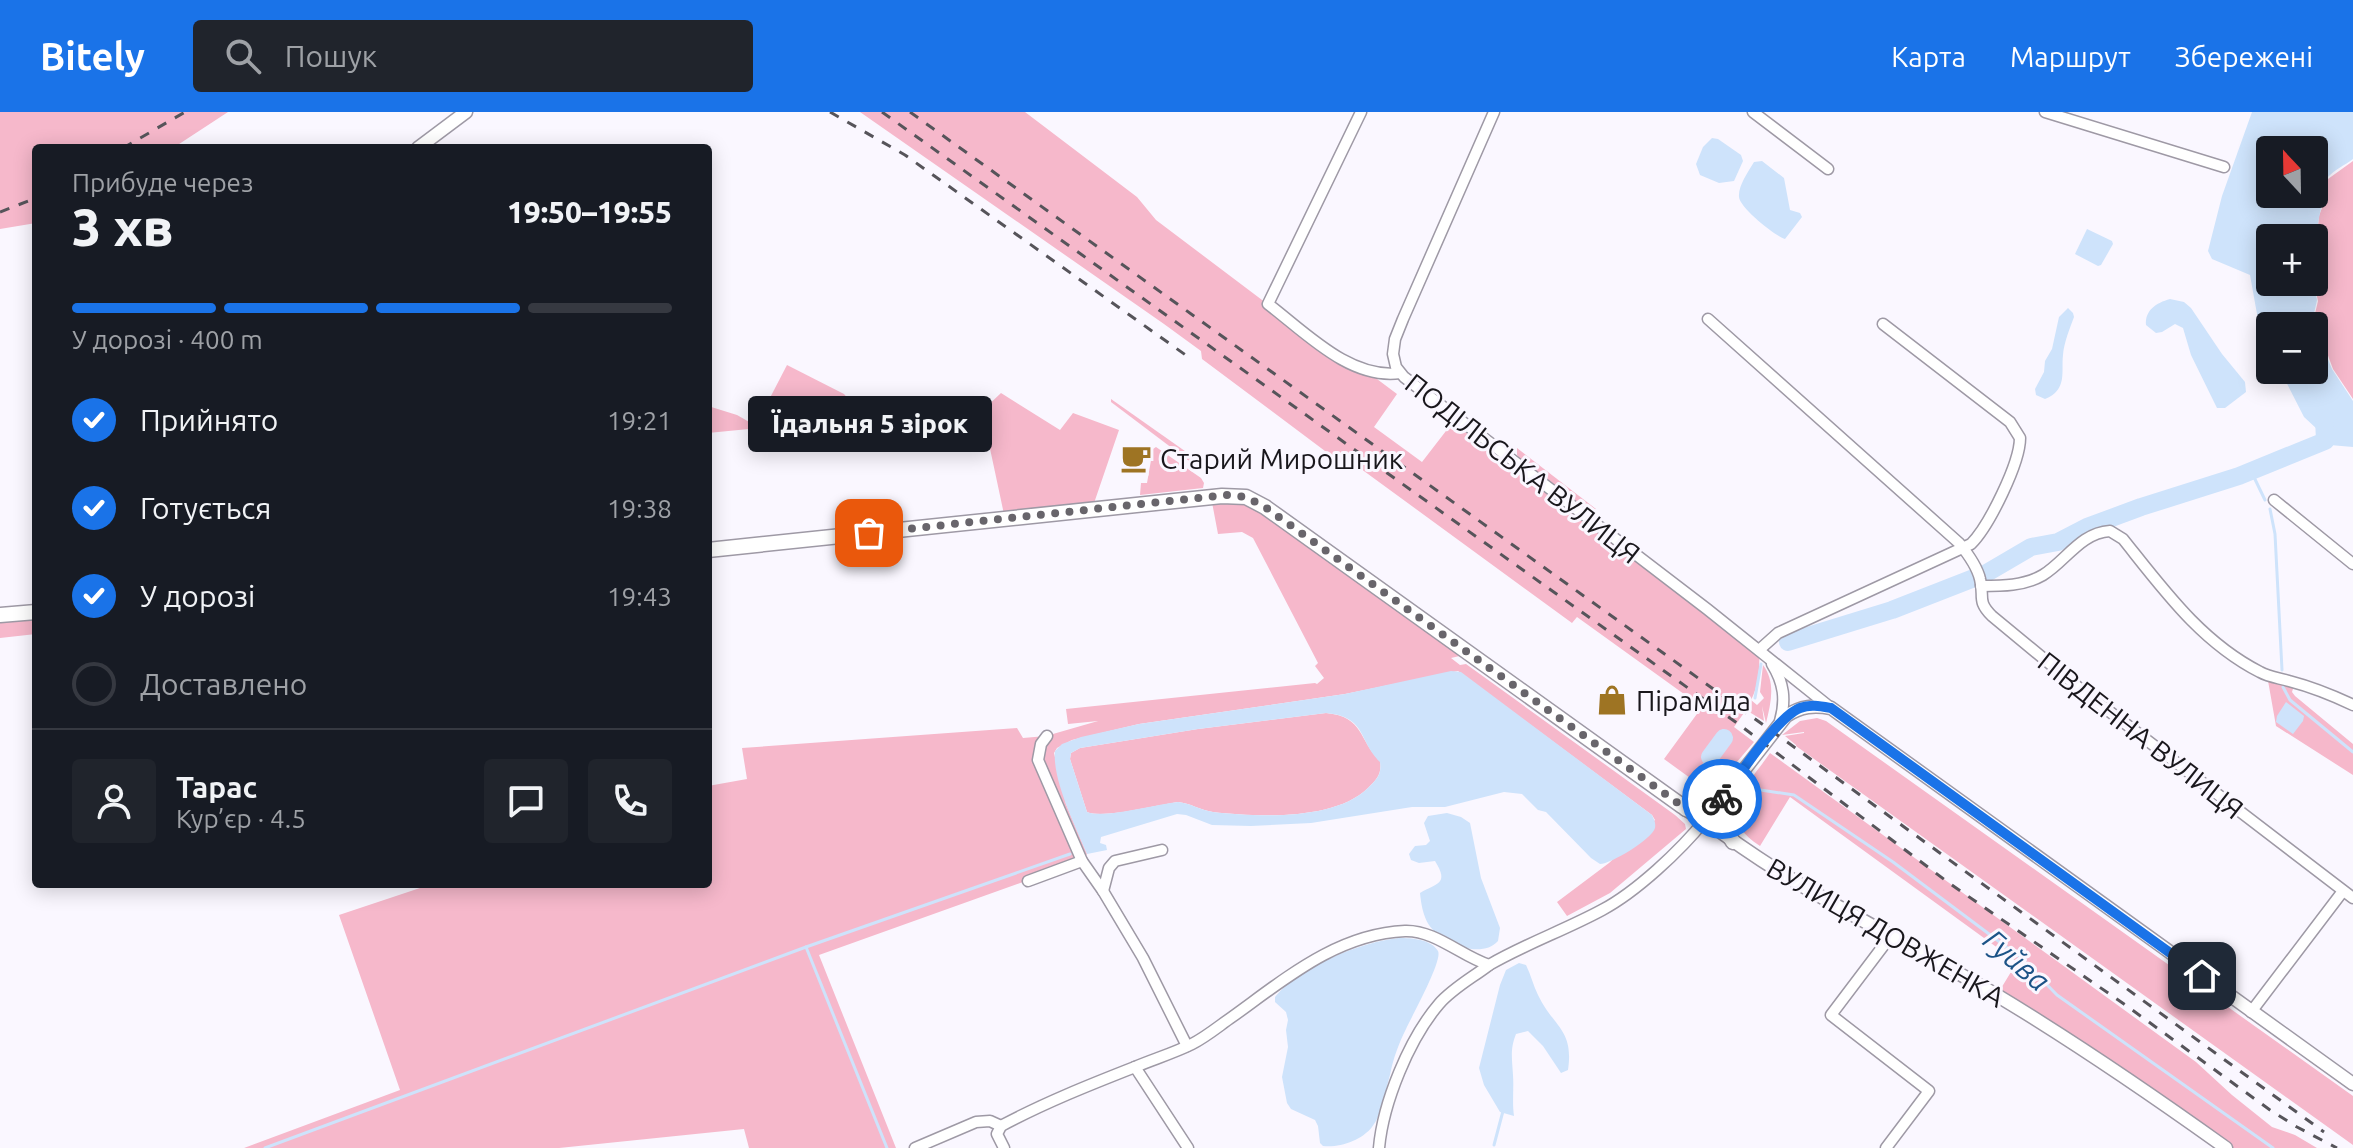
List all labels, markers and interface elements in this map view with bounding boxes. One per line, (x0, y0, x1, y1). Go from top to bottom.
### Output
search box (193, 20, 753, 92)
icon: search (221, 34, 265, 78)
text: Bitely (40, 35, 145, 77)
text: Пошук (285, 39, 377, 73)
text: Карта (1891, 41, 1966, 72)
text: Маршрут (2010, 41, 2131, 72)
text: Збережені (2175, 41, 2313, 72)
north arrow (2256, 136, 2328, 208)
map controls (2256, 136, 2328, 384)
text: Прибуде через (72, 168, 253, 197)
text: 19:50–19:55 (507, 195, 672, 229)
text: 3 хв (72, 198, 174, 256)
button: + (2256, 224, 2328, 296)
button: − (2256, 312, 2328, 384)
text: У дорозі · 400 m (72, 325, 263, 354)
street label: ПОДІЛЬСЬКА ВУЛИЦЯ (1400, 367, 1646, 569)
callout: Їдальня 5 зірок (747, 397, 991, 453)
icon: check (72, 398, 116, 442)
text: Прийнято (140, 403, 278, 437)
text: 19:21 (607, 406, 672, 435)
text: Їдальня 5 зірок (772, 409, 968, 438)
cafe icon: Старий Мирошник (1119, 441, 1153, 475)
place label: Старий Мирошник (1160, 443, 1403, 474)
icon: check (72, 486, 116, 530)
text: Готується (140, 491, 271, 525)
text: 19:38 (607, 494, 672, 523)
pin (835, 499, 903, 567)
icon: bag (847, 511, 891, 555)
icon: check (72, 574, 116, 618)
text: У дорозі (140, 579, 255, 613)
text: 19:43 (607, 582, 672, 611)
street label: ПІВДЕННА ВУЛИЦЯ (2032, 645, 2250, 825)
text: Доставлено (140, 667, 307, 701)
shop icon: Піраміда (1595, 683, 1629, 717)
place label: Піраміда (1636, 685, 1751, 716)
button: person (72, 759, 156, 843)
button: chat (484, 759, 568, 843)
button: phone (588, 759, 672, 843)
courier (1682, 759, 1762, 839)
text: Тарас (176, 770, 257, 804)
icon: bike (1700, 777, 1744, 821)
text: Кур’єр · 4.5 (176, 804, 306, 833)
street label: ВУЛИЦЯ ДОВЖЕНКА (1762, 851, 2010, 1013)
water label: Гуйва (1977, 922, 2057, 998)
pin (2168, 942, 2236, 1010)
icon: home (2180, 954, 2224, 998)

